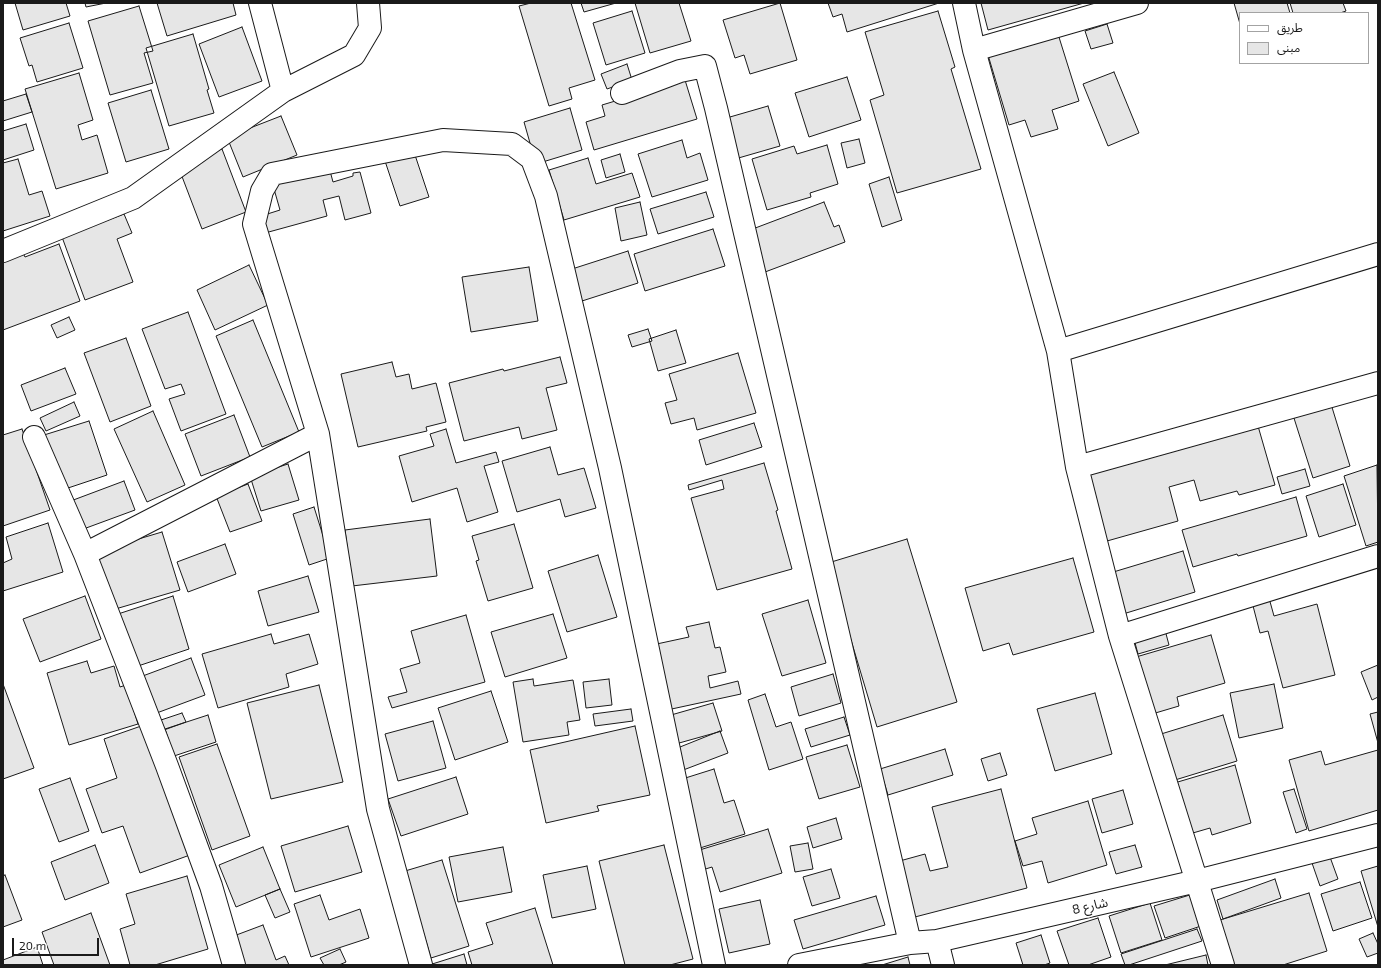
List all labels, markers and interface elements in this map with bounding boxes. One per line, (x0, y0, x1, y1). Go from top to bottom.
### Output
legend (1239, 12, 1369, 64)
text: طريق (1277, 20, 1303, 34)
text: مبنى (1277, 40, 1300, 54)
street label: شارع 8 (1071, 894, 1109, 918)
scale bar (14, 930, 101, 956)
text: 20 m (19, 938, 46, 952)

